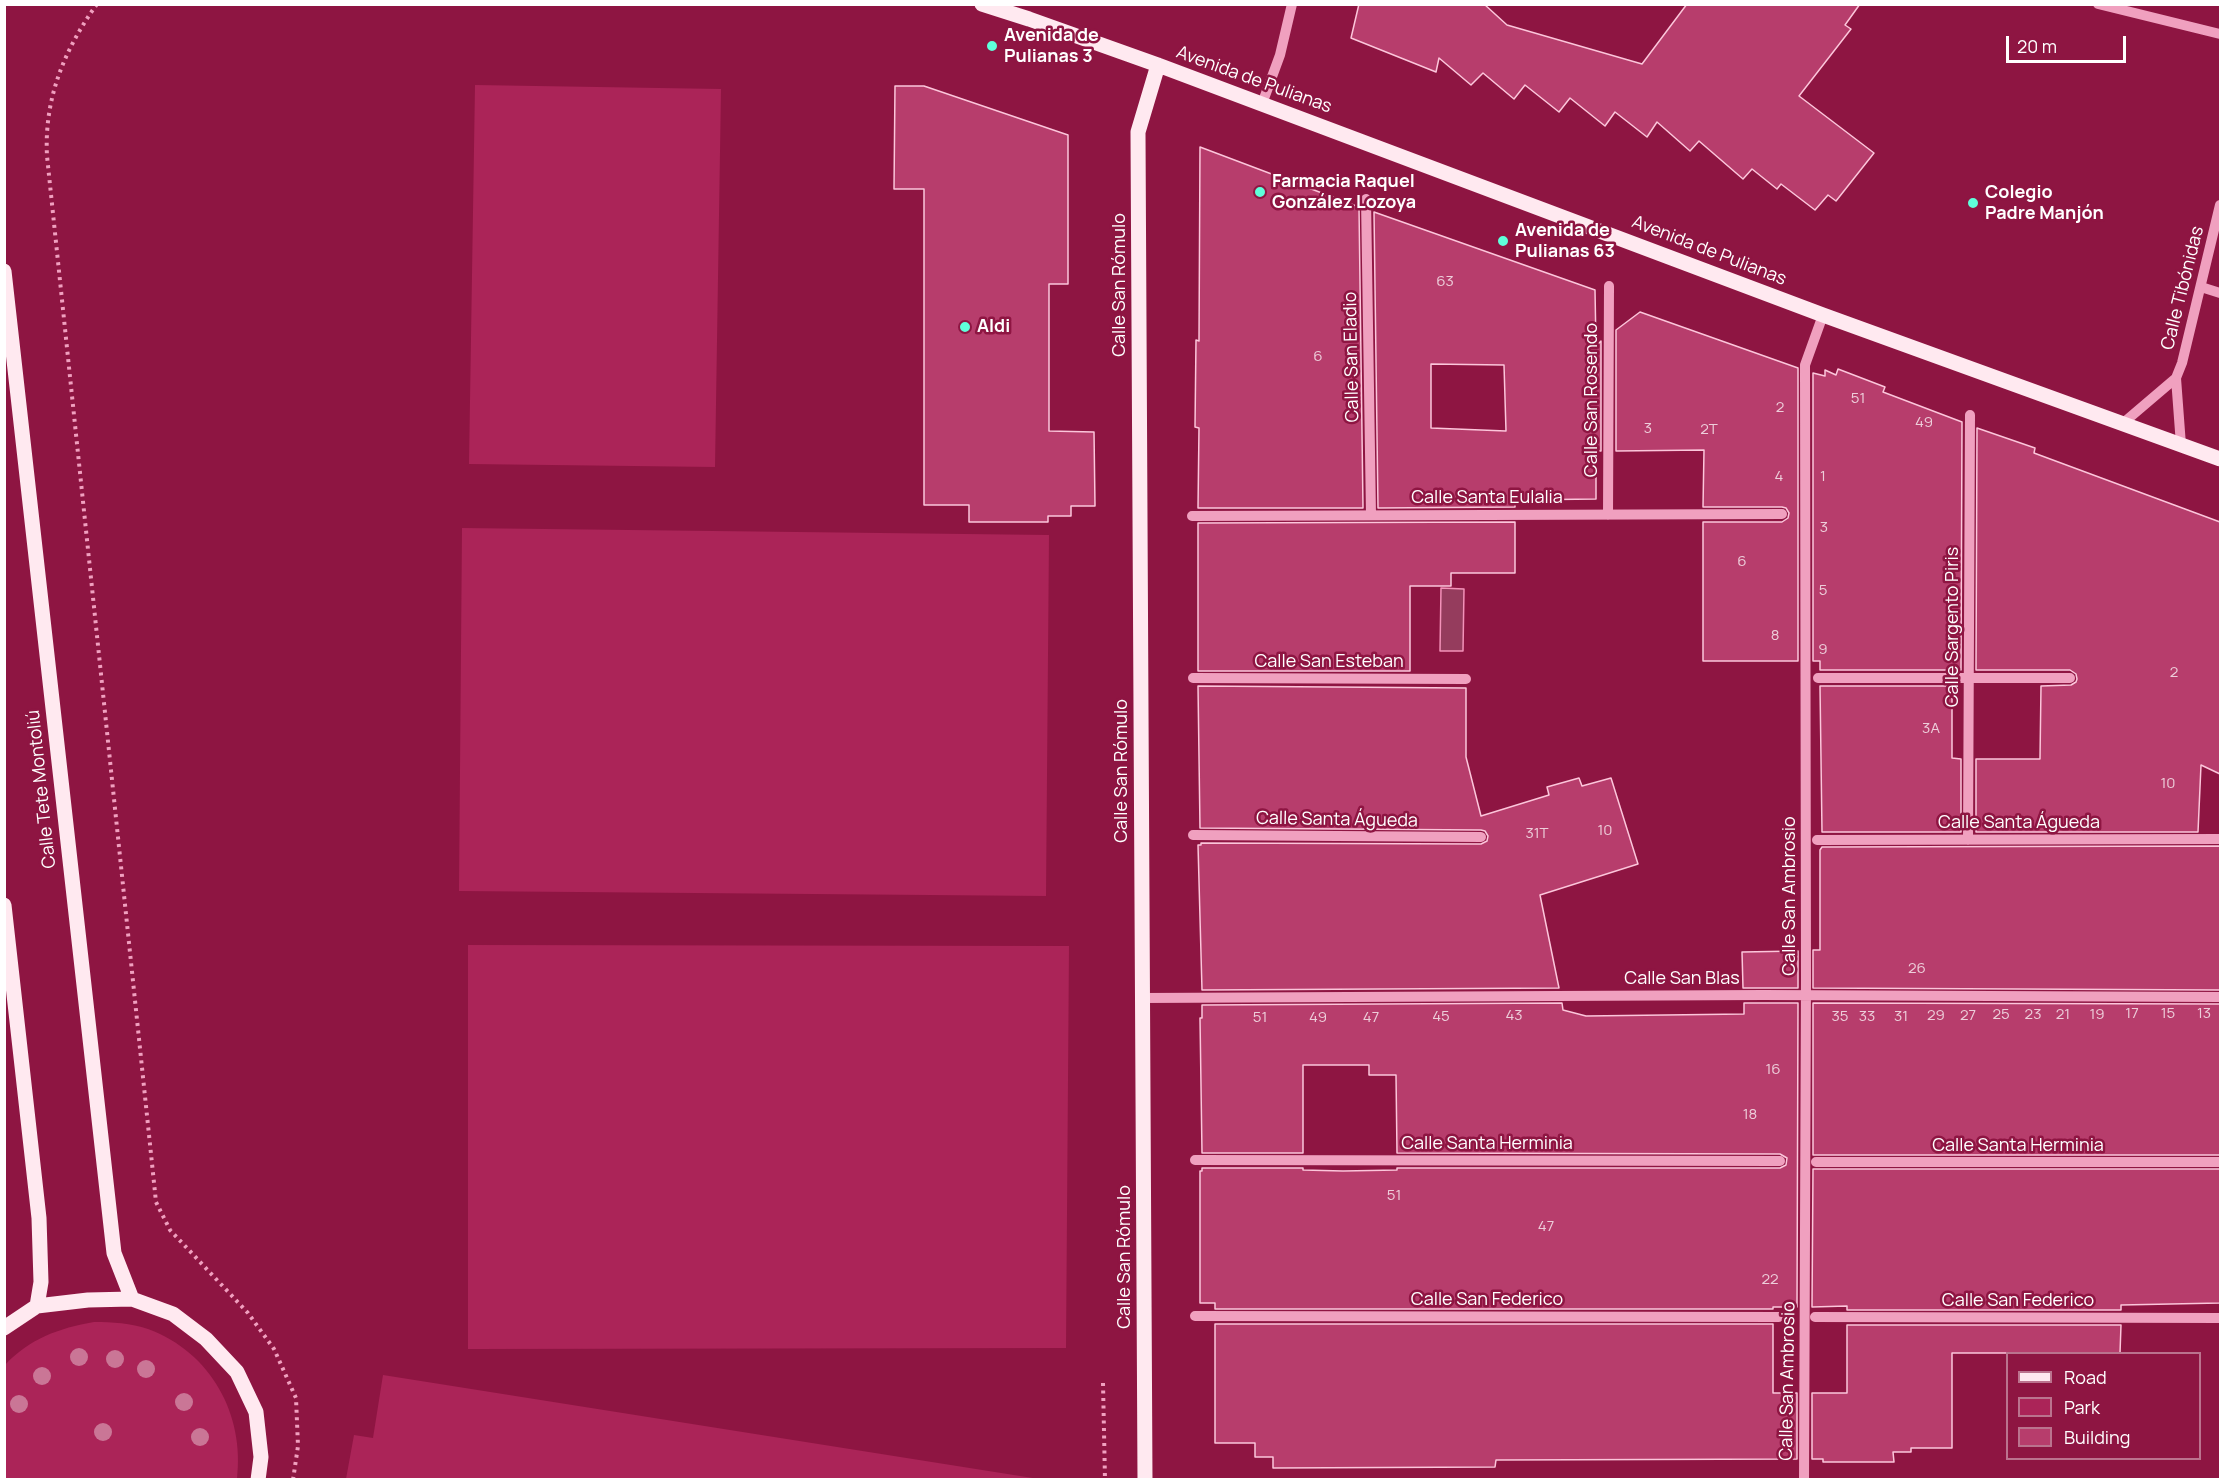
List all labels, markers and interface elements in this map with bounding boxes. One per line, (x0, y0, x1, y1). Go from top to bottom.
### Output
scale bar (2009, 24, 2129, 62)
place label: Avenida de Pulianas 3 (1004, 25, 1099, 68)
text: 20 m (2017, 34, 2057, 58)
marker: Avenida de Pulianas 3 (985, 39, 999, 53)
street label: Avenida de Pulianas (1173, 42, 1335, 118)
place label: Farmacia Raquel González Lozoya (1272, 171, 1416, 213)
place label: Colegio Padre Manjón (1985, 182, 2104, 224)
marker: Farmacia Raquel González Lozoya (1253, 185, 1267, 199)
marker: Colegio Padre Manjón (1966, 196, 1980, 210)
street label: Avenida de Pulianas (1629, 212, 1789, 290)
street label: Calle San Rómulo (1109, 213, 1131, 357)
place label: Avenida de Pulianas 63 (1515, 220, 1615, 262)
street label: Calle Tibónidas (2157, 224, 2209, 352)
marker: Avenida de Pulianas 63 (1496, 234, 1510, 248)
house number: 63 (1436, 273, 1454, 291)
street label: Calle San Eladio (1340, 291, 1364, 423)
place label: Aldi (977, 316, 1010, 338)
marker: Aldi (958, 320, 972, 334)
street label: Calle San Rosendo (1581, 323, 1603, 477)
house number: 6 (1313, 348, 1323, 366)
house number: 51 (1851, 390, 1865, 408)
house number: 2 (1776, 399, 1784, 417)
house number: 49 (1915, 414, 1933, 432)
house number: 3 (1644, 420, 1652, 438)
house number: 2T (1700, 421, 1718, 439)
house number: 4 (1775, 468, 1783, 486)
house number: 1 (1820, 468, 1826, 486)
street label: Calle Santa Eulalia (1411, 487, 1563, 509)
house number: 3 (1820, 519, 1828, 537)
street label: Calle Sargento Piris (1942, 547, 1964, 707)
house number: 6 (1737, 553, 1747, 571)
house number: 5 (1819, 582, 1827, 600)
house number: 8 (1771, 627, 1779, 645)
house number: 9 (1818, 641, 1828, 659)
street label: Calle San Esteban (1254, 651, 1404, 673)
house number: 2 (2170, 664, 2178, 682)
street label: Calle San Rómulo (1111, 699, 1133, 843)
street label: Calle Tete Montoliú (23, 709, 61, 869)
house number: 3A (1922, 720, 1940, 738)
house number: 10 (2161, 775, 2175, 793)
street label: Calle Santa Águeda (1256, 808, 1418, 832)
street label: Calle Santa Águeda (1938, 812, 2100, 834)
street label: Calle San Ambrosio (1779, 816, 1801, 976)
house number: 10 (1598, 822, 1612, 840)
house number: 31T (1525, 825, 1549, 843)
house number: 26 (1908, 960, 1926, 978)
street label: Calle San Blas (1624, 968, 1740, 990)
house number: 17 (2125, 1005, 2139, 1023)
house number: 15 (2161, 1005, 2175, 1023)
house number: 13 (2197, 1005, 2211, 1023)
house number: 25 (1992, 1006, 2010, 1024)
house number: 23 (2025, 1006, 2041, 1024)
house number: 21 (2056, 1006, 2070, 1024)
house number: 19 (2089, 1006, 2105, 1024)
house number: 43 (1505, 1007, 1523, 1025)
house number: 29 (1927, 1007, 1945, 1025)
house number: 27 (1960, 1007, 1976, 1025)
house number: 45 (1432, 1008, 1450, 1026)
house number: 35 (1832, 1008, 1848, 1026)
house number: 33 (1859, 1008, 1875, 1026)
house number: 31 (1894, 1008, 1908, 1026)
house number: 51 (1253, 1009, 1267, 1027)
house number: 49 (1309, 1009, 1327, 1027)
house number: 47 (1363, 1009, 1379, 1027)
house number: 16 (1765, 1061, 1781, 1079)
house number: 18 (1743, 1106, 1757, 1124)
street label: Calle Santa Herminia (1401, 1133, 1573, 1155)
street label: Calle Santa Herminia (1932, 1135, 2104, 1157)
street label: Calle San Rómulo (1114, 1185, 1136, 1329)
house number: 51 (1387, 1187, 1401, 1205)
house number: 47 (1538, 1218, 1554, 1236)
house number: 22 (1761, 1271, 1779, 1289)
street label: Calle San Federico (1411, 1289, 1563, 1311)
street label: Calle San Federico (1942, 1290, 2094, 1312)
street label: Calle San Ambrosio (1776, 1301, 1800, 1461)
legend (2006, 1352, 2201, 1460)
text: Road (2064, 1365, 2107, 1389)
text: Park (2064, 1395, 2100, 1419)
text: Building (2064, 1425, 2130, 1449)

